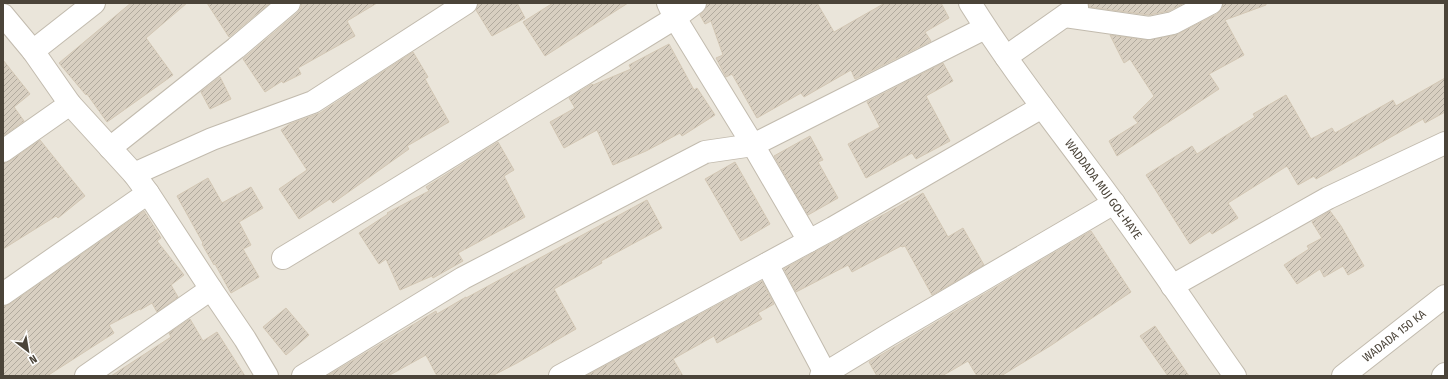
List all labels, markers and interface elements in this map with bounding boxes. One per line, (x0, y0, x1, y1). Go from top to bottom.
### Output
street label: WADDADA MUJ GOL-HAYE (1062, 136, 1145, 242)
street label: WADADA 150 KA (1360, 306, 1429, 365)
north arrow (8, 331, 48, 371)
text: N (27, 352, 39, 366)

